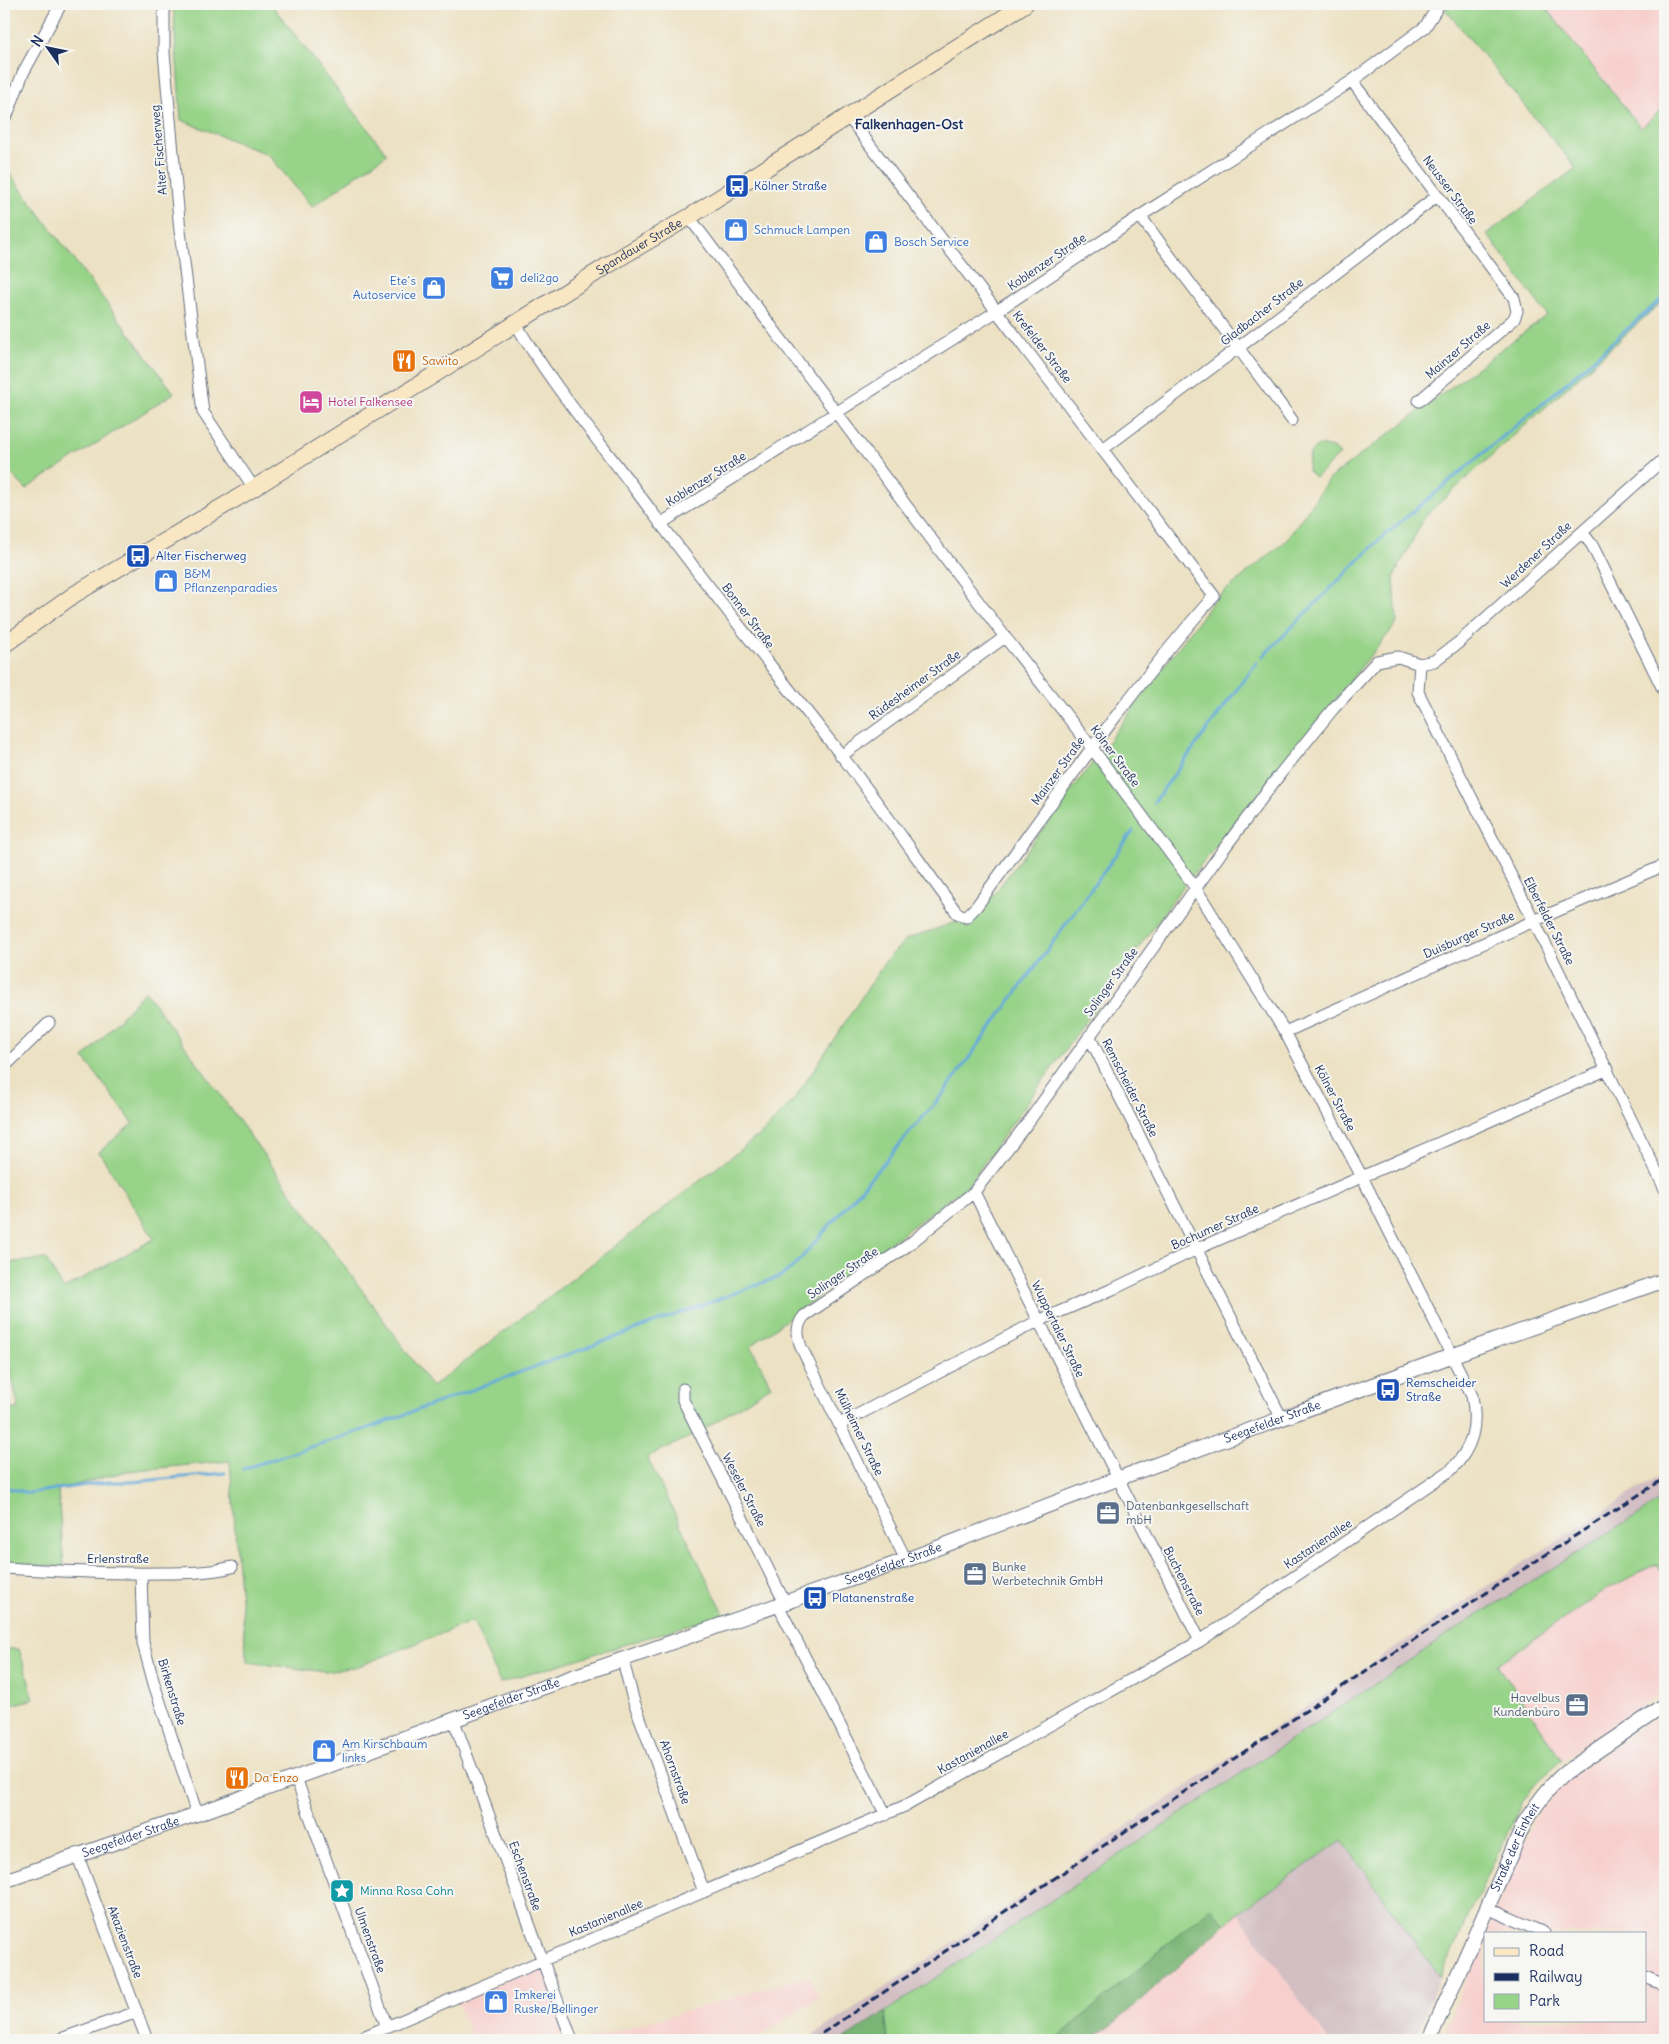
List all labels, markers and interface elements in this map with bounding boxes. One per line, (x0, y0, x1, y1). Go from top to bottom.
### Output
north arrow (22, 22, 72, 72)
text: N (27, 32, 47, 50)
street label: Alter Fischerweg (147, 104, 170, 196)
district label: Falkenhagen-Ost (855, 115, 963, 133)
street label: Neusser Straße (1420, 152, 1481, 227)
bus stop icon: Kölner Straße (724, 173, 750, 199)
place label: Kölner Straße (754, 178, 827, 193)
street label: Spandauer Straße (593, 215, 685, 278)
shop icon: Schmuck Lampen (723, 217, 749, 243)
place label: Schmuck Lampen (754, 222, 850, 237)
shop icon: Bosch Service (863, 229, 889, 255)
street label: Koblenzer Straße (1005, 230, 1089, 293)
place label: Bosch Service (894, 234, 969, 249)
supermarket icon: deli2go (489, 265, 515, 291)
place label: deli2go (520, 270, 559, 285)
place label: Ete´s Autoservice (353, 273, 416, 302)
shop icon: Ete´s Autoservice (421, 275, 447, 301)
street label: Gladbacher Straße (1217, 275, 1306, 349)
street label: Krefelder Straße (1010, 308, 1075, 386)
street label: Mainzer Straße (1422, 317, 1493, 382)
restaurant icon: Sawito (391, 348, 417, 374)
place label: Sawito (422, 353, 459, 368)
hotel icon: Hotel Falkensee (298, 389, 324, 415)
place label: Hotel Falkensee (328, 394, 413, 409)
street label: Koblenzer Straße (663, 448, 749, 509)
street label: Werdener Straße (1497, 518, 1574, 591)
bus stop icon: Alter Fischerweg (125, 543, 151, 569)
place label: Alter Fischerweg (156, 548, 246, 563)
place label: B&M Pflanzenparadies (184, 566, 278, 595)
shop icon: B&M Pflanzenparadies (153, 568, 179, 594)
street label: Bonner Straße (719, 580, 778, 651)
street label: Rüdesheimer Straße (866, 646, 963, 723)
street label: Kölner Straße (1087, 722, 1143, 789)
street label: Mainzer Straße (1028, 734, 1087, 808)
street label: Elberfelder Straße (1521, 874, 1578, 967)
street label: Duisburger Straße (1421, 908, 1517, 961)
street label: Solinger Straße (1080, 944, 1141, 1019)
street label: Remscheider Straße (1099, 1036, 1162, 1139)
street label: Kölner Straße (1312, 1062, 1359, 1134)
street label: Bochumer Straße (1169, 1200, 1261, 1253)
street label: Solinger Straße (805, 1244, 881, 1302)
street label: Wuppertaler Straße (1029, 1278, 1088, 1380)
place label: Remscheider Straße (1406, 1375, 1476, 1404)
bus stop icon: Remscheider Straße (1375, 1377, 1401, 1403)
street label: Mülheimer Straße (832, 1386, 887, 1478)
street label: Seegefelder Straße (1222, 1397, 1323, 1446)
street label: Weseler Straße (719, 1450, 769, 1529)
place label: Datenbankgesellschaft mbH (1126, 1498, 1249, 1527)
office icon: Datenbankgesellschaft mbH (1095, 1500, 1121, 1526)
street label: Kastanienallee (1281, 1515, 1355, 1572)
street label: Seegefelder Straße (843, 1539, 944, 1588)
street label: Buchenstraße (1161, 1544, 1208, 1618)
street label: Erlenstraße (87, 1551, 149, 1566)
place label: Bunke Werbetechnik GmbH (992, 1559, 1104, 1588)
office icon: Bunke Werbetechnik GmbH (962, 1561, 988, 1587)
bus stop icon: Platanenstraße (802, 1585, 828, 1611)
place label: Platanenstraße (832, 1590, 914, 1605)
street label: Birkenstraße (155, 1657, 190, 1727)
street label: Seegefelder Straße (461, 1674, 562, 1723)
place label: Havelbus Kundenbüro (1493, 1690, 1560, 1719)
office icon: Havelbus Kundenbüro (1564, 1692, 1590, 1718)
street label: Kastanienallee (935, 1726, 1011, 1777)
place label: Am Kirschbaum links (342, 1736, 428, 1765)
shop icon: Am Kirschbaum links (311, 1738, 337, 1764)
street label: Ahornstraße (657, 1738, 694, 1806)
restaurant icon: Da Enzo (224, 1765, 250, 1791)
place label: Da Enzo (254, 1770, 299, 1785)
street label: Straße der Einheit (1487, 1800, 1542, 1894)
street label: Seegefelder Straße (80, 1813, 181, 1860)
street label: Eschenstraße (506, 1839, 545, 1913)
place icon: Minna Rosa Cohn (329, 1878, 355, 1904)
place label: Minna Rosa Cohn (360, 1883, 454, 1898)
street label: Kastanienallee (567, 1895, 645, 1940)
street label: Akazienstraße (105, 1903, 146, 1980)
street label: Ulmenstraße (352, 1905, 389, 1975)
legend (1484, 1932, 1646, 2022)
text: Road (1529, 1941, 1564, 1960)
text: Railway (1529, 1967, 1583, 1986)
place label: Imkerei Ruske/Bellinger (514, 1987, 598, 2016)
shop icon: Imkerei Ruske/Bellinger (483, 1989, 509, 2015)
text: Park (1529, 1991, 1560, 2010)

